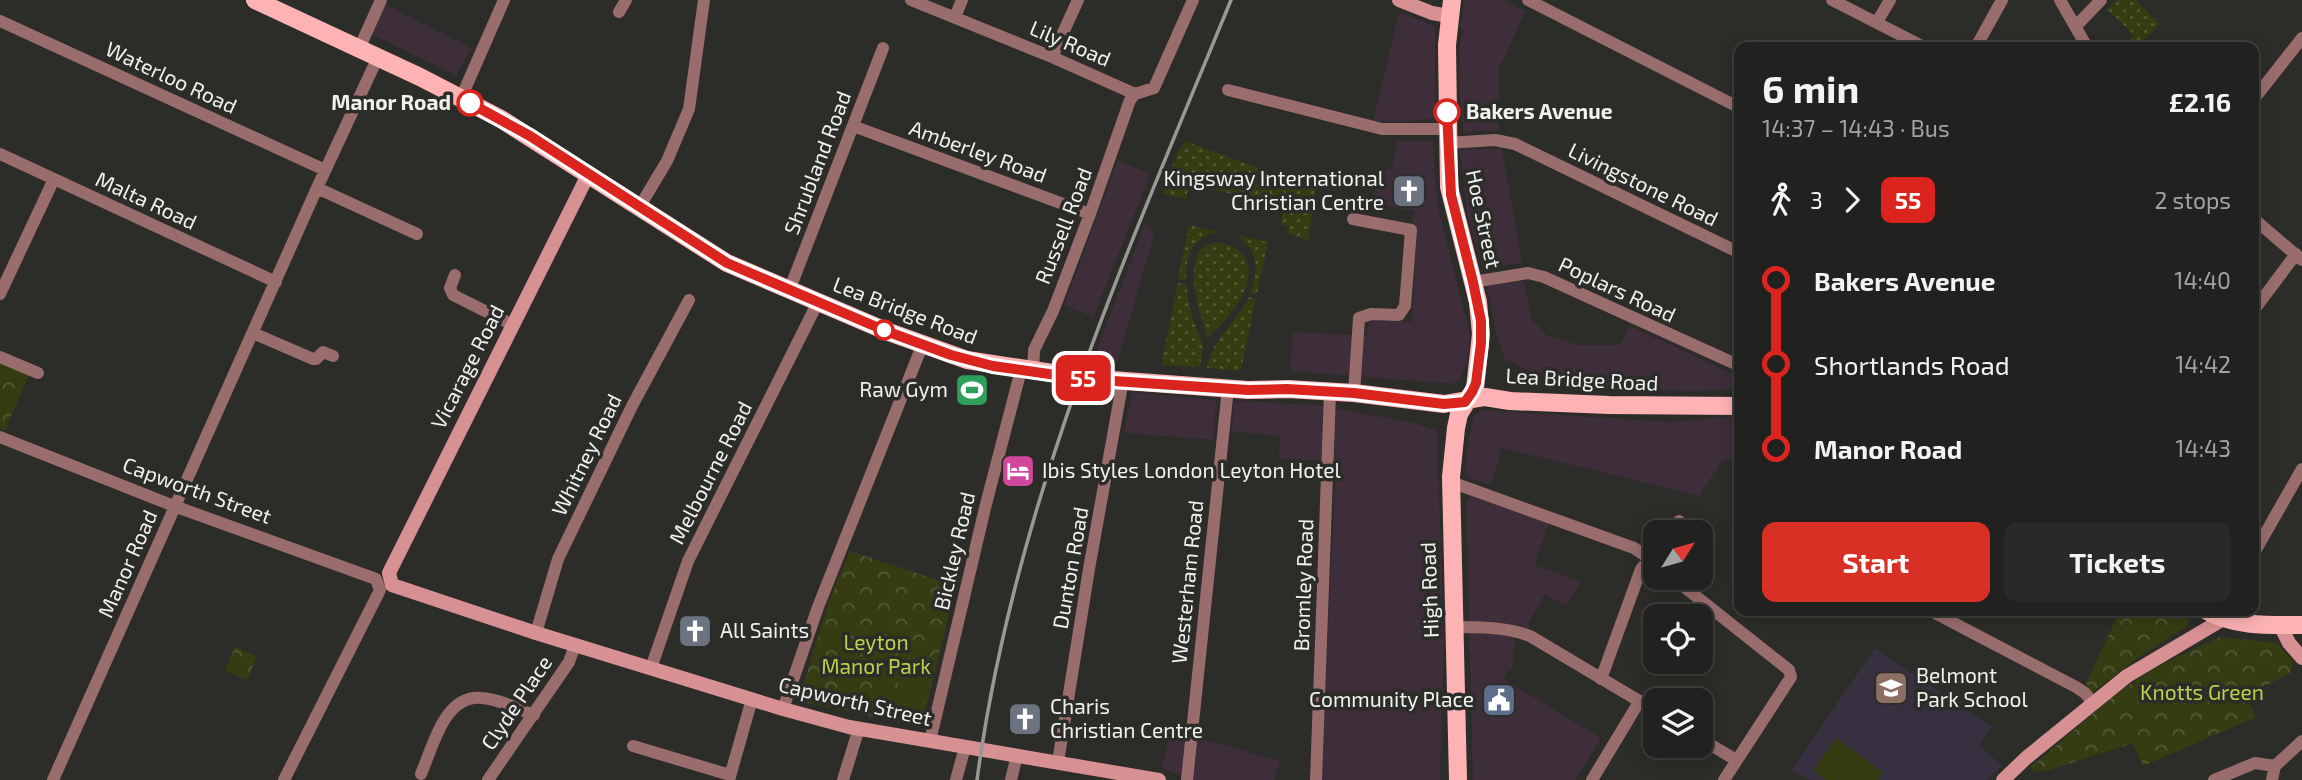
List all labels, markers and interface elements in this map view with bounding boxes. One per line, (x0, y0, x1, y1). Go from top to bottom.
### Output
street label: Lily Road (1026, 14, 1115, 71)
street label: Waterloo Road (102, 35, 241, 118)
text: 6 min (1762, 65, 1859, 111)
text: £2.16 (2169, 86, 2231, 117)
street label: Shrubland Road (778, 87, 855, 238)
place label: Manor Road (331, 89, 451, 114)
marker: Manor Road (457, 90, 483, 116)
place label: Bakers Avenue (1466, 98, 1613, 123)
marker: Bakers Avenue (1434, 99, 1460, 125)
street label: Amberley Road (906, 114, 1051, 187)
text: 14:37 – 14:43 · Bus (1762, 114, 1950, 142)
street label: Livingstone Road (1565, 137, 1723, 231)
street label: Russell Road (1029, 164, 1096, 287)
street label: Malta Road (92, 165, 201, 234)
place label: Kingsway International Christian Centre (1163, 165, 1385, 214)
street label: Hoe Street (1462, 167, 1507, 270)
church icon: Kingsway International Christian Centre (1390, 172, 1428, 210)
icon: walk (1762, 181, 1800, 219)
icon: forward (1833, 181, 1871, 219)
text: 55 (1895, 185, 1921, 214)
text: 3 (1810, 186, 1823, 214)
text: 2 stops (2154, 186, 2231, 214)
street label: Poplars Road (1555, 251, 1680, 327)
text: Bakers Avenue (1814, 265, 1995, 296)
text: 14:40 (2174, 266, 2231, 294)
street label: Lea Bridge Road (830, 271, 981, 349)
street label: Vicarage Road (425, 300, 509, 432)
unlabelled marker (874, 320, 894, 340)
text: Shortlands Road (1814, 349, 2010, 380)
text: 14:42 (2175, 350, 2231, 378)
line badge: 55 (1052, 355, 1114, 401)
street label: Lea Bridge Road (1505, 362, 1659, 395)
text: 55 (1070, 363, 1096, 392)
sports icon: Raw Gym (953, 371, 991, 409)
place label: Raw Gym (859, 376, 948, 401)
street label: Whitney Road (545, 389, 626, 519)
street label: Melbourne Road (663, 397, 756, 548)
text: Manor Road (1814, 433, 1962, 464)
text: 14:43 (2175, 434, 2231, 462)
street label: Capworth Street (120, 451, 275, 528)
hotel icon: Ibis Styles London Leyton Hotel (999, 452, 1037, 490)
place label: Ibis Styles London Leyton Hotel (1042, 457, 1341, 482)
street label: Bickley Road (928, 489, 979, 612)
street label: Westerham Road (1165, 499, 1208, 665)
street label: Dunton Road (1047, 505, 1093, 631)
street label: Manor Road (92, 506, 161, 621)
street label: Bromley Road (1288, 518, 1317, 652)
north arrow (1643, 520, 1713, 590)
map controls (1643, 520, 1713, 758)
button: Start (1762, 522, 1990, 602)
button: Tickets (2004, 522, 2231, 602)
street label: High Road (1414, 542, 1443, 639)
button: locate (1643, 604, 1713, 674)
church icon: All Saints (676, 612, 714, 650)
place label: All Saints (720, 617, 809, 642)
park label: Leyton Manor Park (821, 629, 931, 678)
street label: Clyde Place (475, 650, 556, 754)
place label: Belmont Park School (1916, 662, 2029, 711)
school or university icon: Belmont Park School (1872, 669, 1910, 707)
street label: Capworth Street (776, 671, 934, 730)
park label: Knotts Green (2140, 679, 2264, 704)
public building icon: Community Place (1480, 681, 1518, 719)
place label: Community Place (1309, 686, 1474, 711)
button: layers (1643, 688, 1713, 758)
place label: Charis Christian Centre (1050, 693, 1203, 742)
church icon: Charis Christian Centre (1006, 700, 1044, 738)

